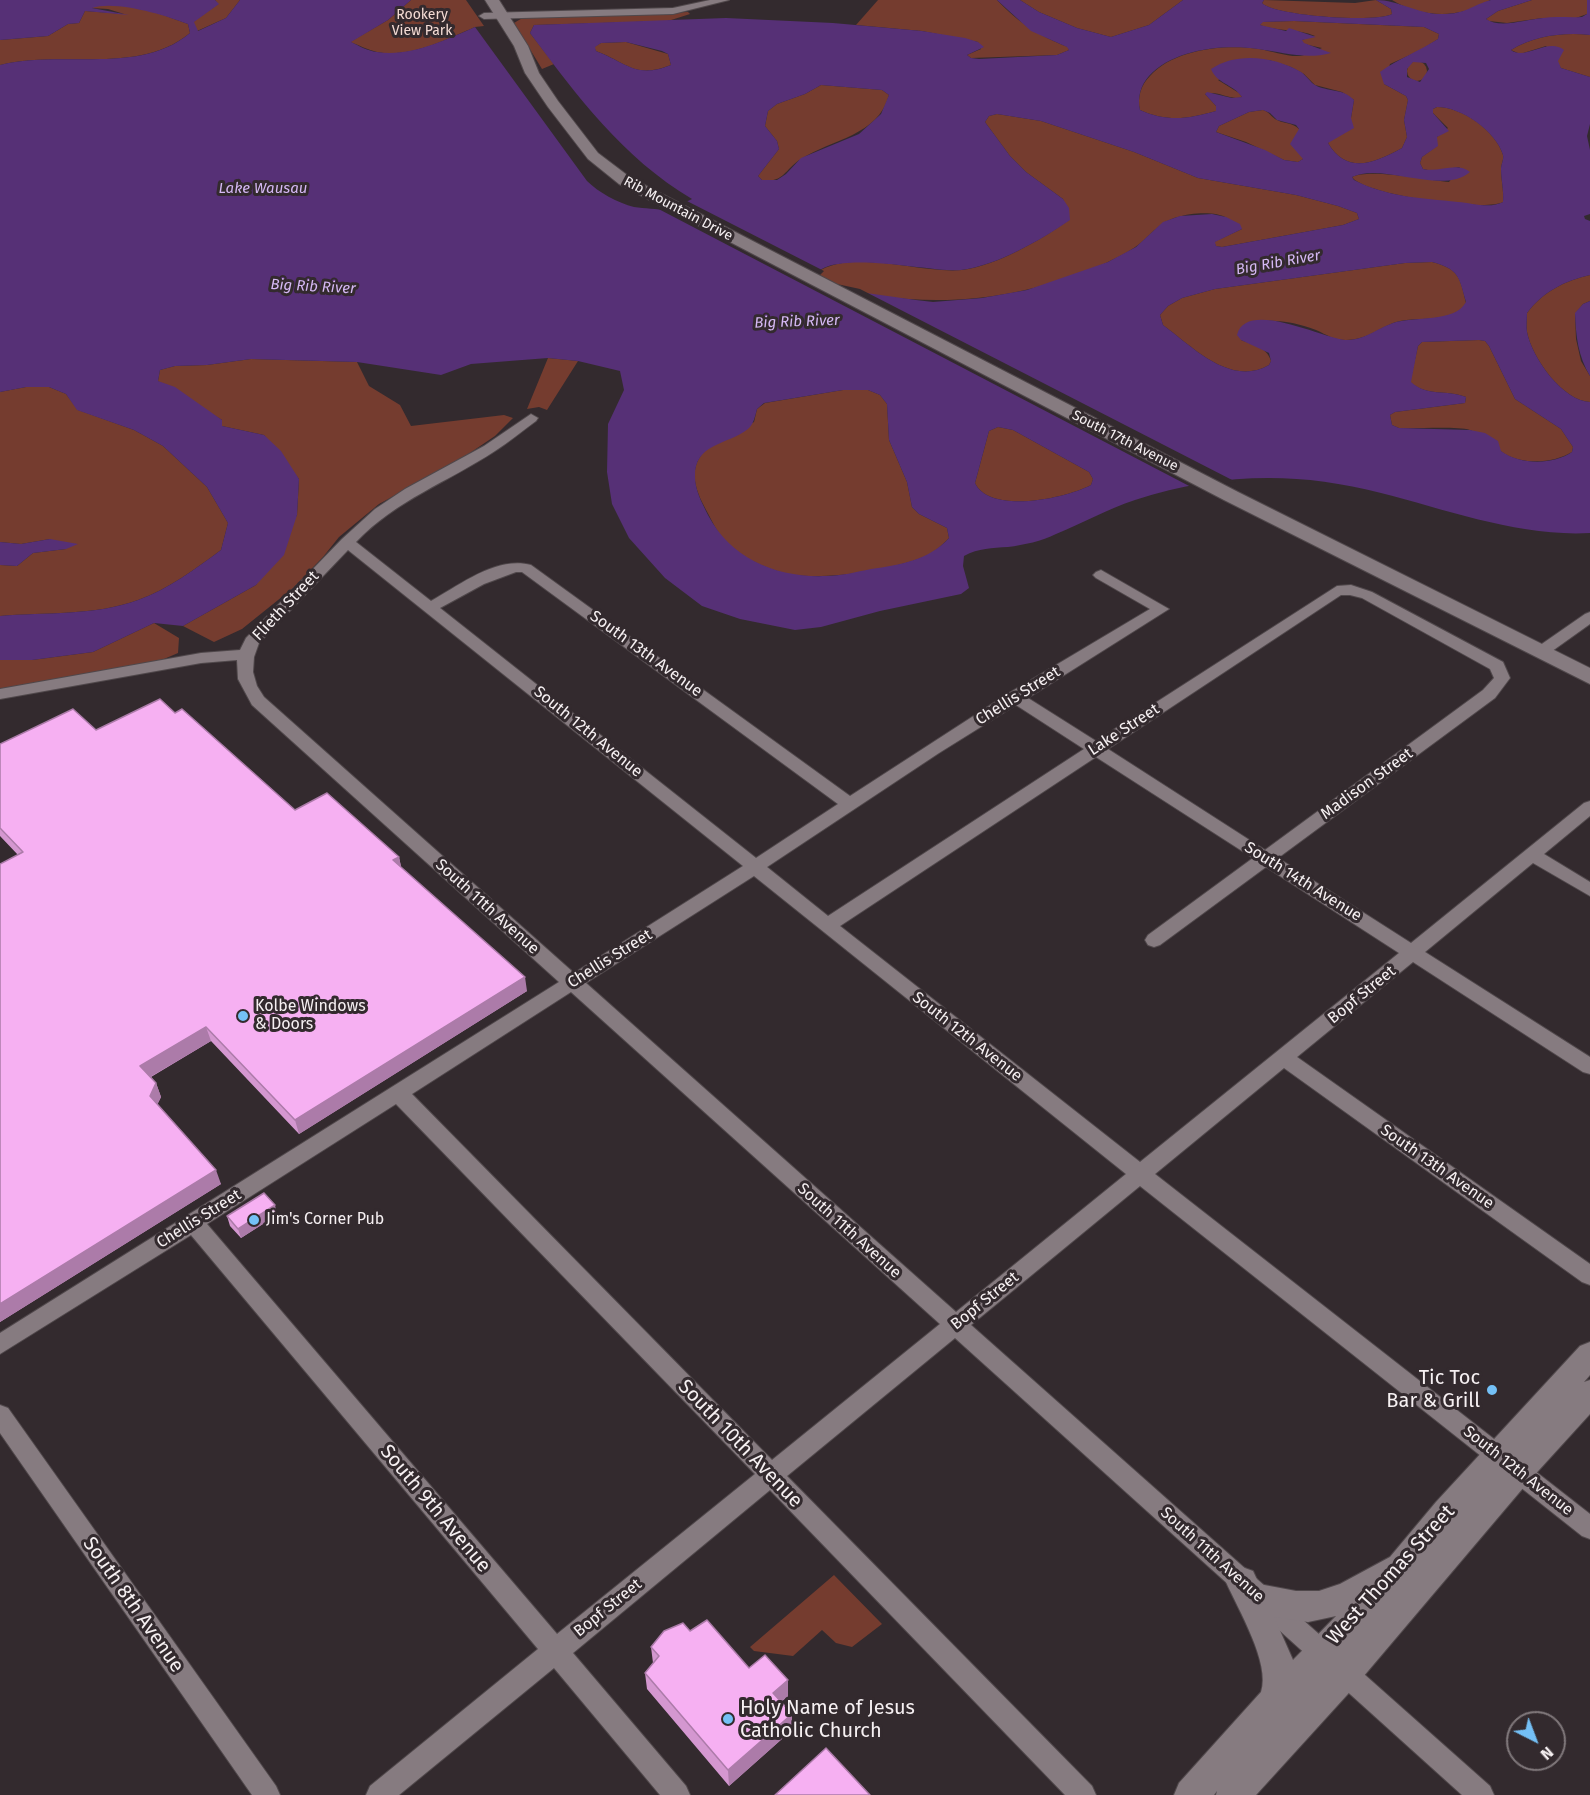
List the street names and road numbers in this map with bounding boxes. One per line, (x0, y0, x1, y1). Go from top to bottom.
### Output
street label: Rib Mountain Drive (621, 173, 735, 245)
street label: South 17th Avenue (1069, 407, 1181, 475)
street label: Flieth Street (249, 567, 323, 645)
street label: South 13th Avenue (586, 607, 706, 701)
street label: Chellis Street (972, 662, 1064, 730)
street label: South 12th Avenue (530, 682, 646, 782)
street label: Lake Street (1085, 700, 1163, 760)
street label: Madison Street (1317, 744, 1417, 824)
street label: South 14th Avenue (1241, 838, 1365, 926)
street label: South 11th Avenue (431, 855, 543, 959)
street label: Chellis Street (564, 925, 656, 993)
street label: Bopf Street (1324, 962, 1400, 1028)
street label: South 12th Avenue (908, 988, 1026, 1086)
street label: South 13th Avenue (1377, 1121, 1497, 1213)
street label: South 11th Avenue (793, 1179, 905, 1283)
street label: Chellis Street (153, 1185, 245, 1253)
street label: Bopf Street (947, 1268, 1023, 1334)
street label: South 10th Avenue (673, 1375, 807, 1513)
street label: South 12th Avenue (1459, 1422, 1577, 1520)
street label: South 9th Avenue (375, 1440, 495, 1578)
street label: West Thomas Street (1322, 1500, 1460, 1650)
street label: South 11th Avenue (1156, 1503, 1268, 1607)
street label: South 8th Avenue (77, 1533, 189, 1677)
street label: Bopf Street (570, 1575, 646, 1641)

